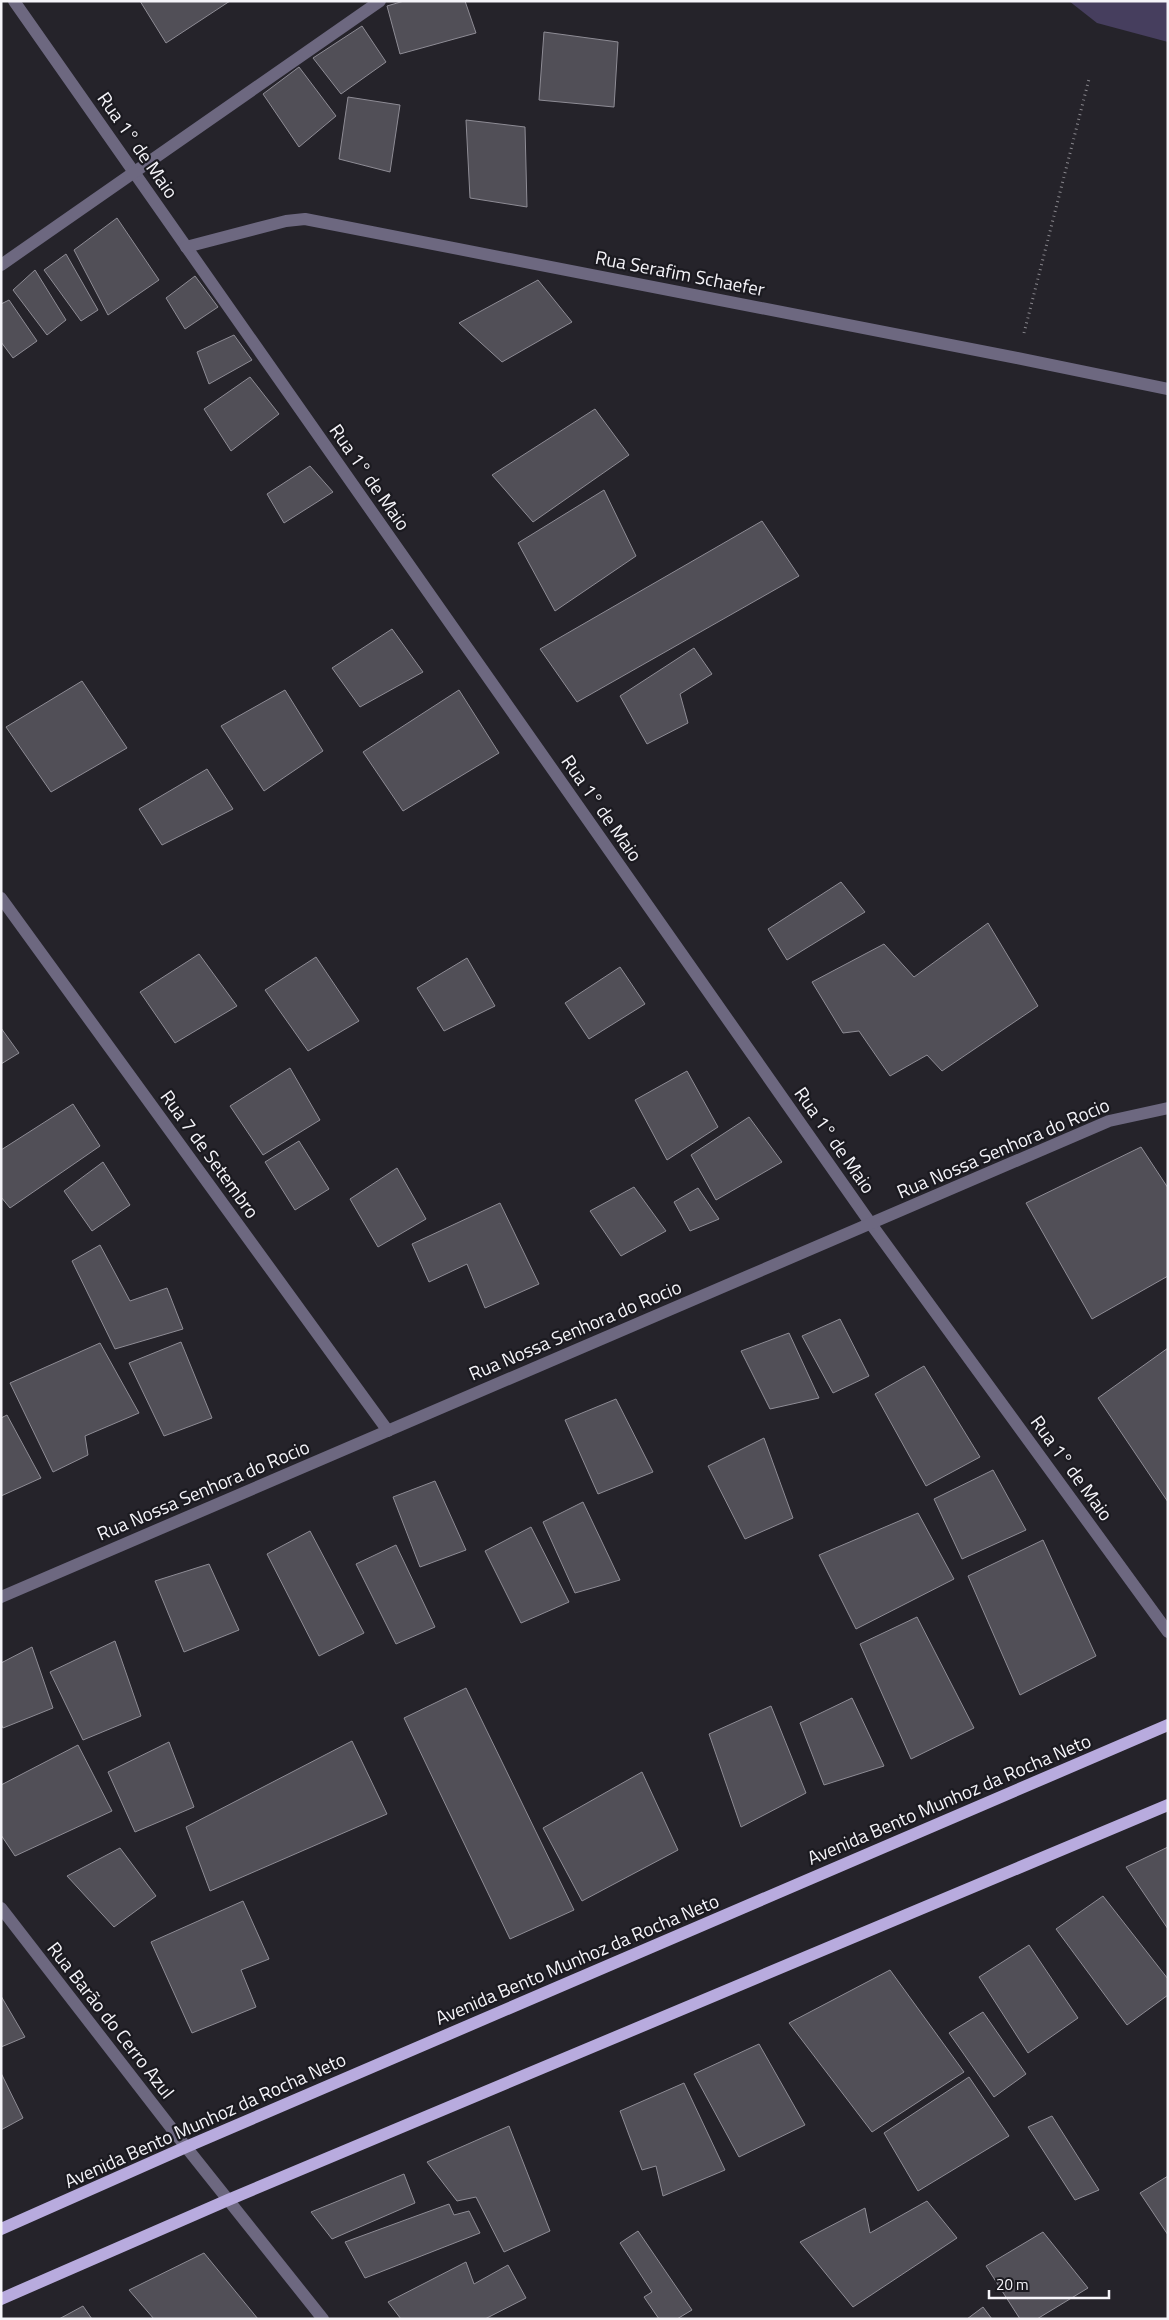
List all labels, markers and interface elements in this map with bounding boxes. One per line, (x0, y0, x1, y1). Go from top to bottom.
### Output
street label: Rua 1° de Maio (91, 85, 186, 204)
street label: Rua Serafim Schaefer (593, 242, 768, 303)
street label: Rua 1° de Maio (323, 417, 418, 536)
street label: Rua 1° de Maio (555, 748, 650, 867)
street label: Rua 1° de Maio (788, 1080, 883, 1199)
street label: Rua 7 de Setembro (154, 1084, 267, 1224)
street label: Rua Nossa Senhora do Rocio (892, 1090, 1114, 1206)
street label: Rua Nossa Senhora do Rocio (464, 1272, 686, 1388)
street label: Rua 1° de Maio (1024, 1409, 1121, 1527)
street label: Rua Nossa Senhora do Rocio (92, 1432, 314, 1548)
street label: Avenida Bento Munhoz da Rocha Neto (802, 1725, 1095, 1872)
street label: Avenida Bento Munhoz da Rocha Neto (430, 1885, 723, 2032)
street label: Rua Barão do Cerro Azul (41, 1935, 182, 2105)
street label: Avenida Bento Munhoz da Rocha Neto (59, 2044, 350, 2195)
scale bar (989, 2268, 1109, 2300)
text: 20 m (996, 2273, 1029, 2296)

